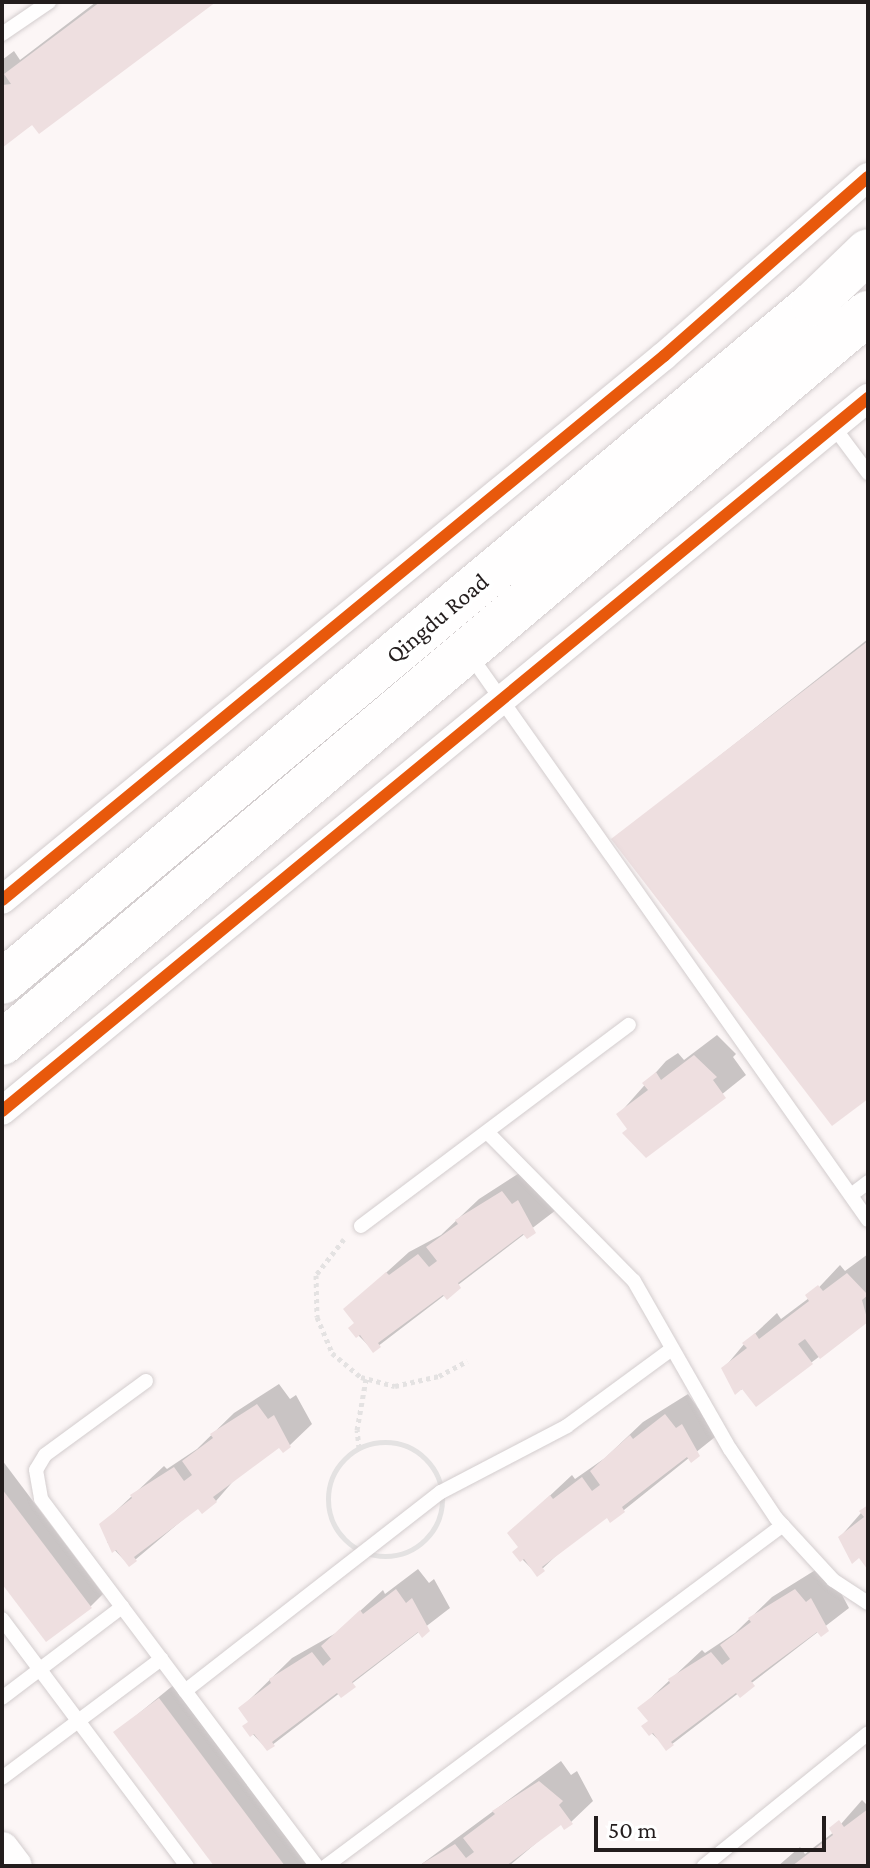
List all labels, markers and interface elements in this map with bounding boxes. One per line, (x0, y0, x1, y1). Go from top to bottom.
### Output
street label: Qingdu Road (380, 567, 494, 669)
scale bar (598, 1800, 830, 1850)
text: 50 m (608, 1816, 657, 1843)

